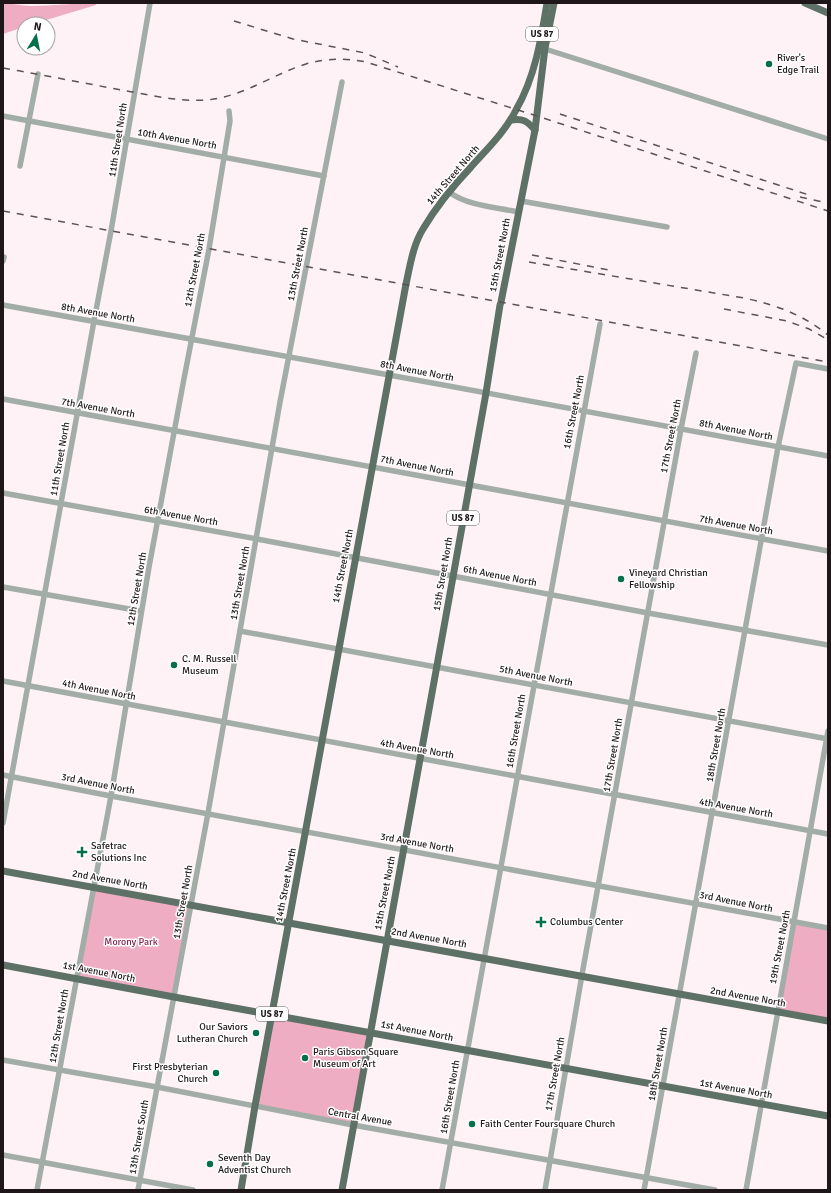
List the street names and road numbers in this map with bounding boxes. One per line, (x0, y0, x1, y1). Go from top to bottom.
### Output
road number: US 87 (526, 27, 558, 41)
street label: 11th Street North (106, 102, 130, 178)
street label: 10th Avenue North (136, 126, 218, 152)
street label: 14th Street North (424, 143, 482, 207)
street label: 15th Street North (487, 217, 513, 293)
street label: 13th Street North (285, 226, 311, 302)
street label: 12th Street North (182, 232, 208, 308)
street label: 8th Avenue North (60, 301, 136, 325)
street label: 8th Avenue North (379, 358, 455, 384)
street label: 16th Street North (561, 374, 587, 450)
street label: 7th Avenue North (60, 396, 136, 420)
street label: 17th Street North (658, 398, 684, 474)
street label: 8th Avenue North (698, 417, 774, 443)
street label: 11th Street North (48, 421, 72, 497)
street label: 7th Avenue North (379, 453, 455, 479)
street label: 6th Avenue North (143, 504, 219, 528)
road number: US 87 (447, 511, 479, 525)
street label: 7th Avenue North (698, 513, 774, 537)
street label: 14th Street North (330, 528, 356, 604)
street label: 15th Street North (431, 536, 455, 612)
street label: 13th Street North (228, 545, 252, 621)
street label: 12th Street North (125, 551, 149, 627)
street label: 6th Avenue North (462, 563, 538, 589)
street label: 5th Avenue North (498, 663, 574, 689)
street label: 4th Avenue North (61, 677, 137, 703)
street label: 16th Street North (504, 693, 528, 769)
street label: 18th Street North (704, 707, 728, 783)
street label: 17th Street North (601, 717, 625, 793)
street label: 4th Avenue North (379, 737, 455, 761)
street label: 3rd Avenue North (60, 771, 136, 797)
street label: 4th Avenue North (698, 796, 774, 820)
street label: 3rd Avenue North (379, 831, 455, 855)
street label: 14th Street North (273, 847, 299, 923)
street label: 15th Street North (372, 855, 398, 931)
street label: 13th Street North (171, 864, 195, 940)
street label: 2nd Avenue North (71, 867, 149, 893)
street label: 3rd Avenue North (698, 889, 774, 915)
street label: 19th Street North (767, 909, 793, 985)
street label: 2nd Avenue North (390, 925, 468, 951)
street label: 1st Avenue North (62, 959, 136, 985)
street label: 2nd Avenue North (709, 984, 787, 1010)
street label: 12th Street North (47, 988, 71, 1064)
road number: US 87 (256, 1007, 288, 1021)
street label: 1st Avenue North (380, 1018, 454, 1044)
street label: 18th Street North (646, 1026, 670, 1102)
street label: 17th Street North (543, 1036, 567, 1112)
street label: 16th Street North (438, 1059, 462, 1135)
street label: 1st Avenue North (699, 1077, 773, 1101)
street label: 13th Street South (127, 1099, 151, 1175)
street label: Central Avenue (327, 1105, 393, 1129)

